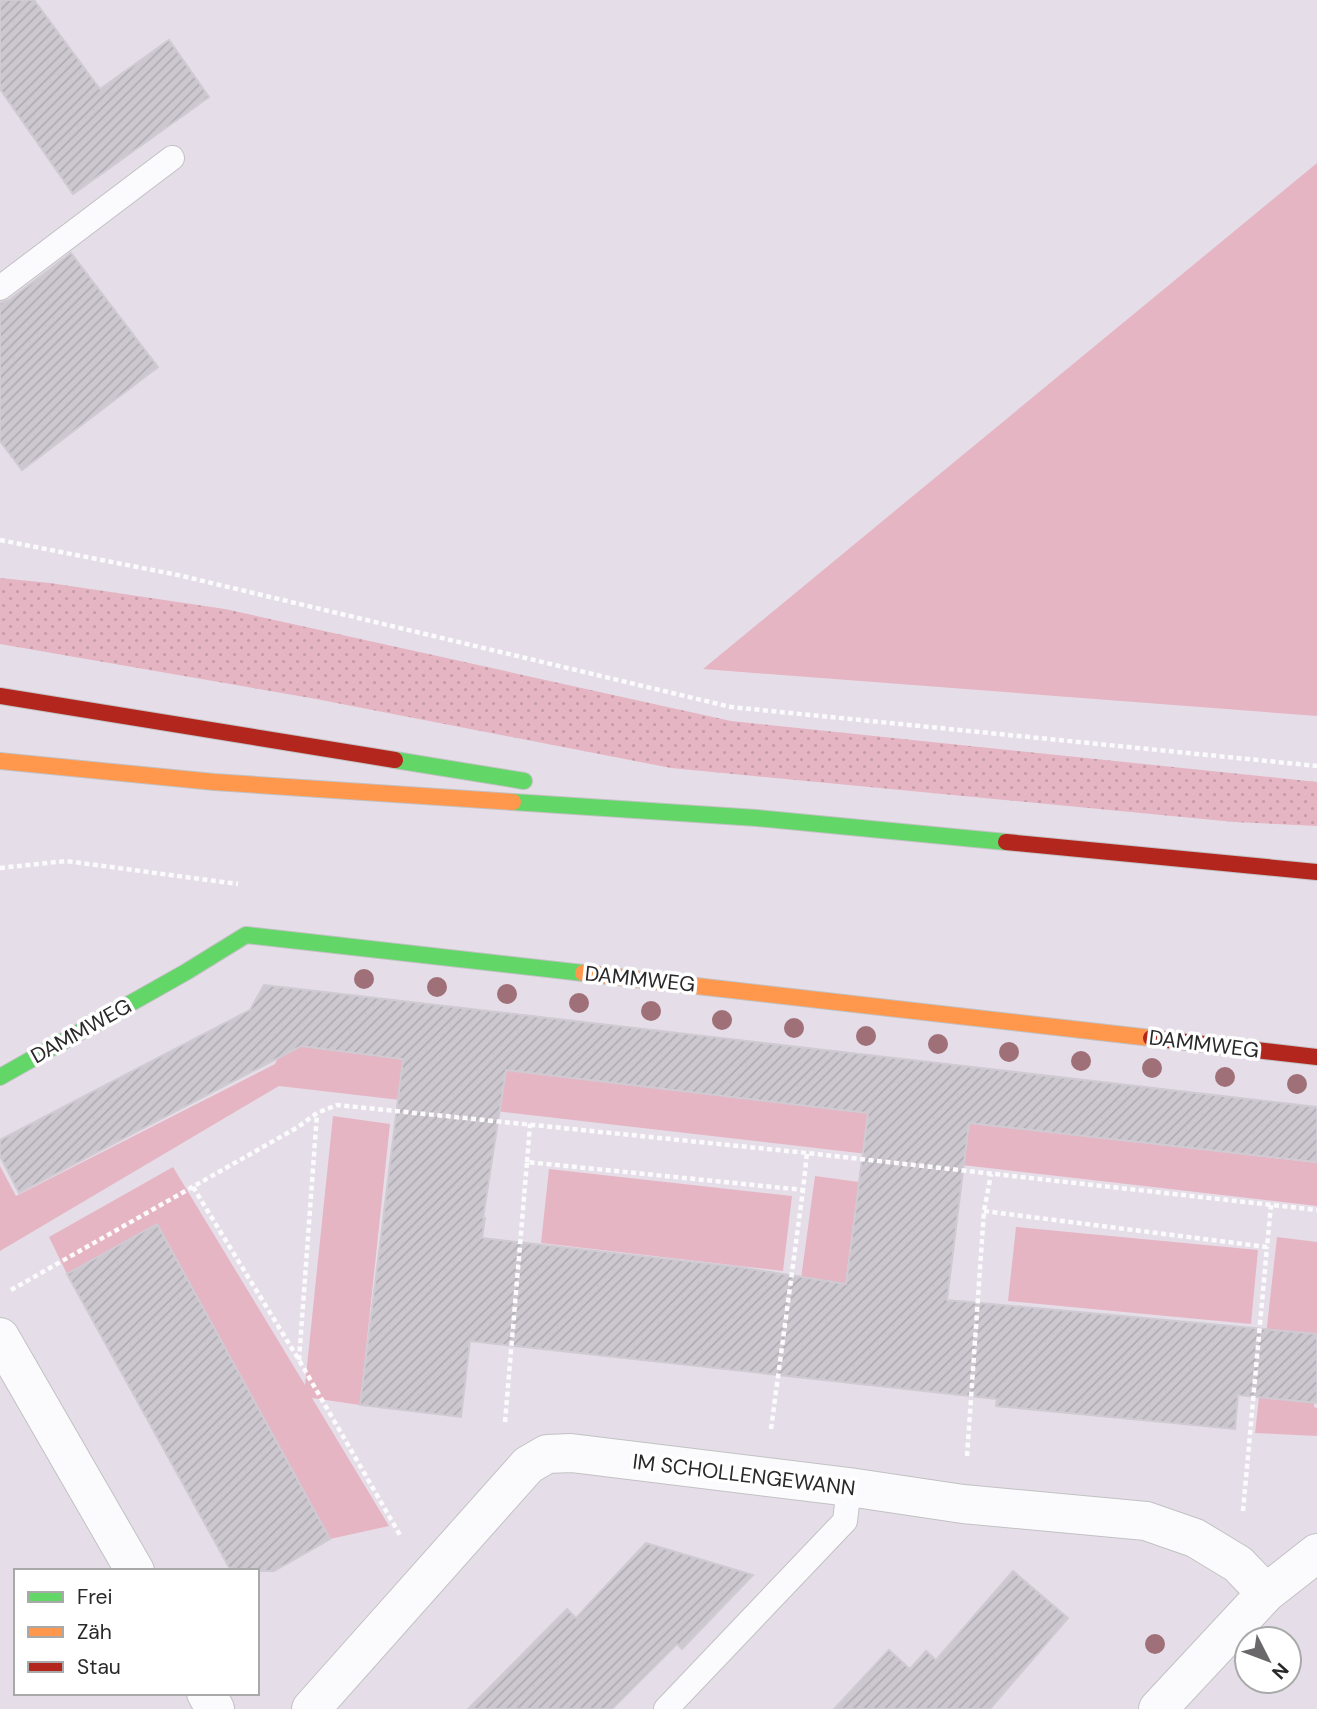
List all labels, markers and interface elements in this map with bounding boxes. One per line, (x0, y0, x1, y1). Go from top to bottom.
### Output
street label: DAMMWEG (583, 959, 697, 999)
street label: DAMMWEG (26, 992, 136, 1070)
street label: DAMMWEG (1147, 1023, 1261, 1065)
street label: IM SCHOLLENGEWANN (631, 1447, 857, 1503)
legend (14, 1569, 259, 1695)
text: Frei (77, 1583, 113, 1611)
text: Zäh (77, 1618, 112, 1646)
north arrow (1233, 1625, 1303, 1695)
text: Stau (77, 1653, 121, 1681)
text: N (1266, 1658, 1294, 1685)

